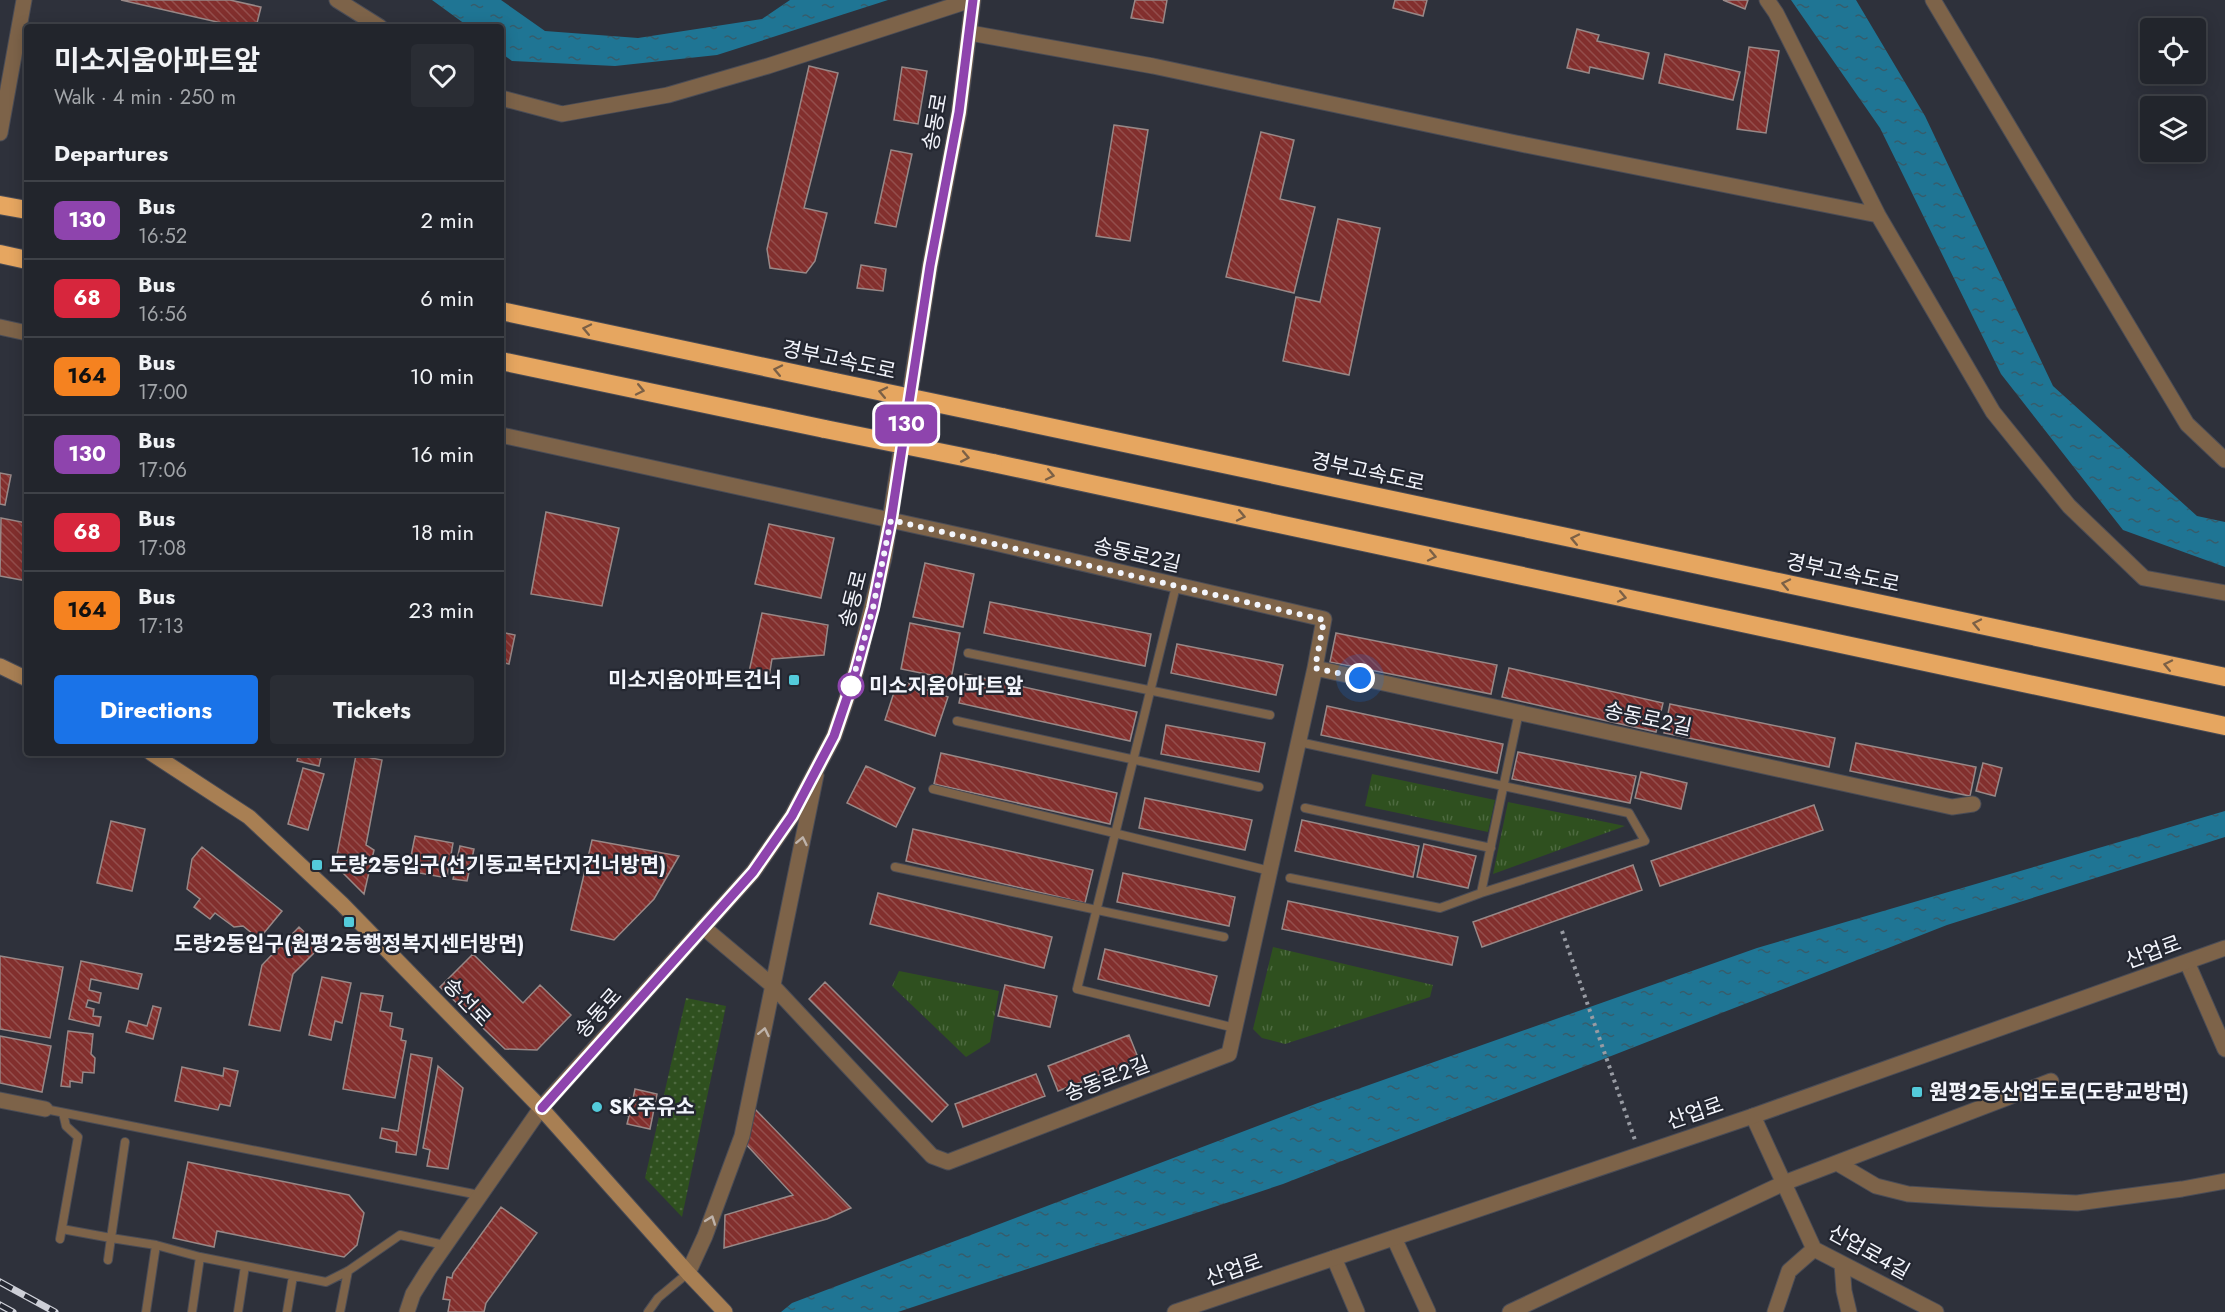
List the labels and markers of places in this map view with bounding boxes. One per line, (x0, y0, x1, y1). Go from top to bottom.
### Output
place label: 미소지움아파트건너 (608, 665, 782, 695)
place label: 미소지움아파트앞 (869, 671, 1024, 701)
marker: 미소지움아파트건너 (787, 673, 801, 687)
marker: 미소지움아파트앞 (838, 673, 864, 699)
place label: 도량2동입구(선기동교복단지건너방면) (329, 850, 666, 880)
marker: 도량2동입구(선기동교복단지건너방면) (310, 858, 324, 872)
marker: 도량2동입구(원평2동행정복지센터방면) (342, 915, 356, 929)
place label: 도량2동입구(원평2동행정복지센터방면) (174, 929, 525, 959)
place label: 원평2동산업도로(도량교방면) (1929, 1077, 2189, 1107)
marker: 원평2동산업도로(도량교방면) (1910, 1085, 1924, 1099)
place label: SK주유소 (609, 1092, 695, 1122)
marker: SK주유소 (590, 1100, 604, 1114)

